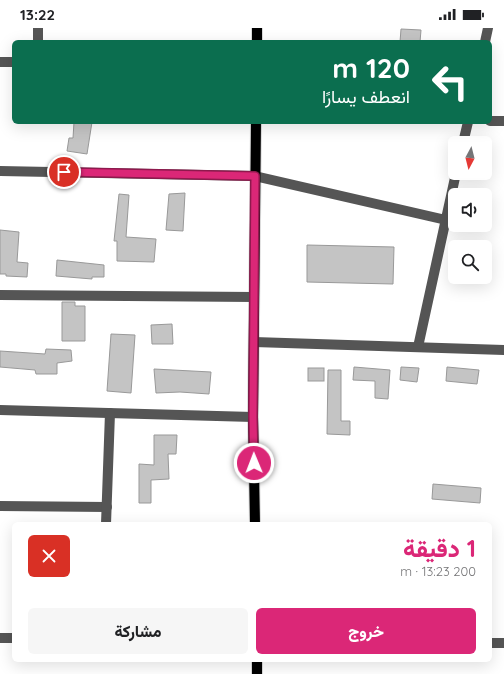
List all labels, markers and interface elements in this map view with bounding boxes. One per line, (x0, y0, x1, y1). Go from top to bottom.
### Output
text: 13:22 (20, 5, 55, 24)
text: 120 m (332, 50, 410, 85)
icon: left (424, 56, 476, 108)
text: انعطف يسارًا (322, 85, 410, 108)
north arrow (448, 136, 492, 180)
map controls (448, 136, 492, 284)
pin (47, 155, 81, 189)
icon: arrive (53, 161, 75, 183)
button: sound (448, 188, 492, 232)
button: search (448, 240, 492, 284)
position arrow (233, 442, 275, 484)
text: 1 دقيقة (403, 533, 476, 563)
button: close (28, 535, 70, 577)
text: 200 m · 13:23 (400, 563, 476, 579)
button: مشاركة (28, 608, 248, 654)
button: خروج (256, 608, 476, 654)

